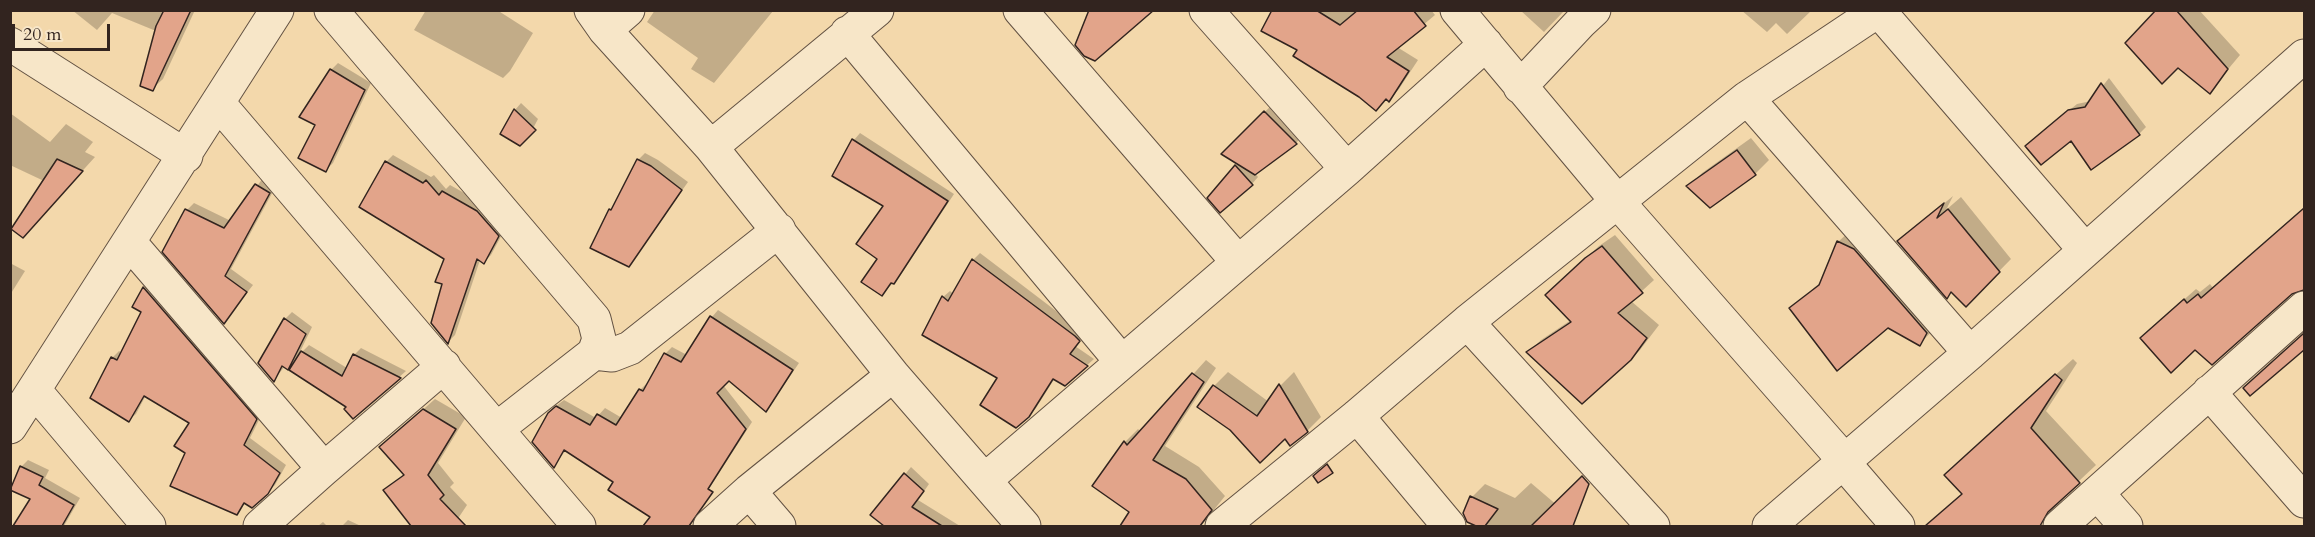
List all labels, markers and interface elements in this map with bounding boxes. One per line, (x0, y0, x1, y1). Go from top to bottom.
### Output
scale bar (15, 12, 112, 50)
text: 20 m (23, 22, 62, 47)

